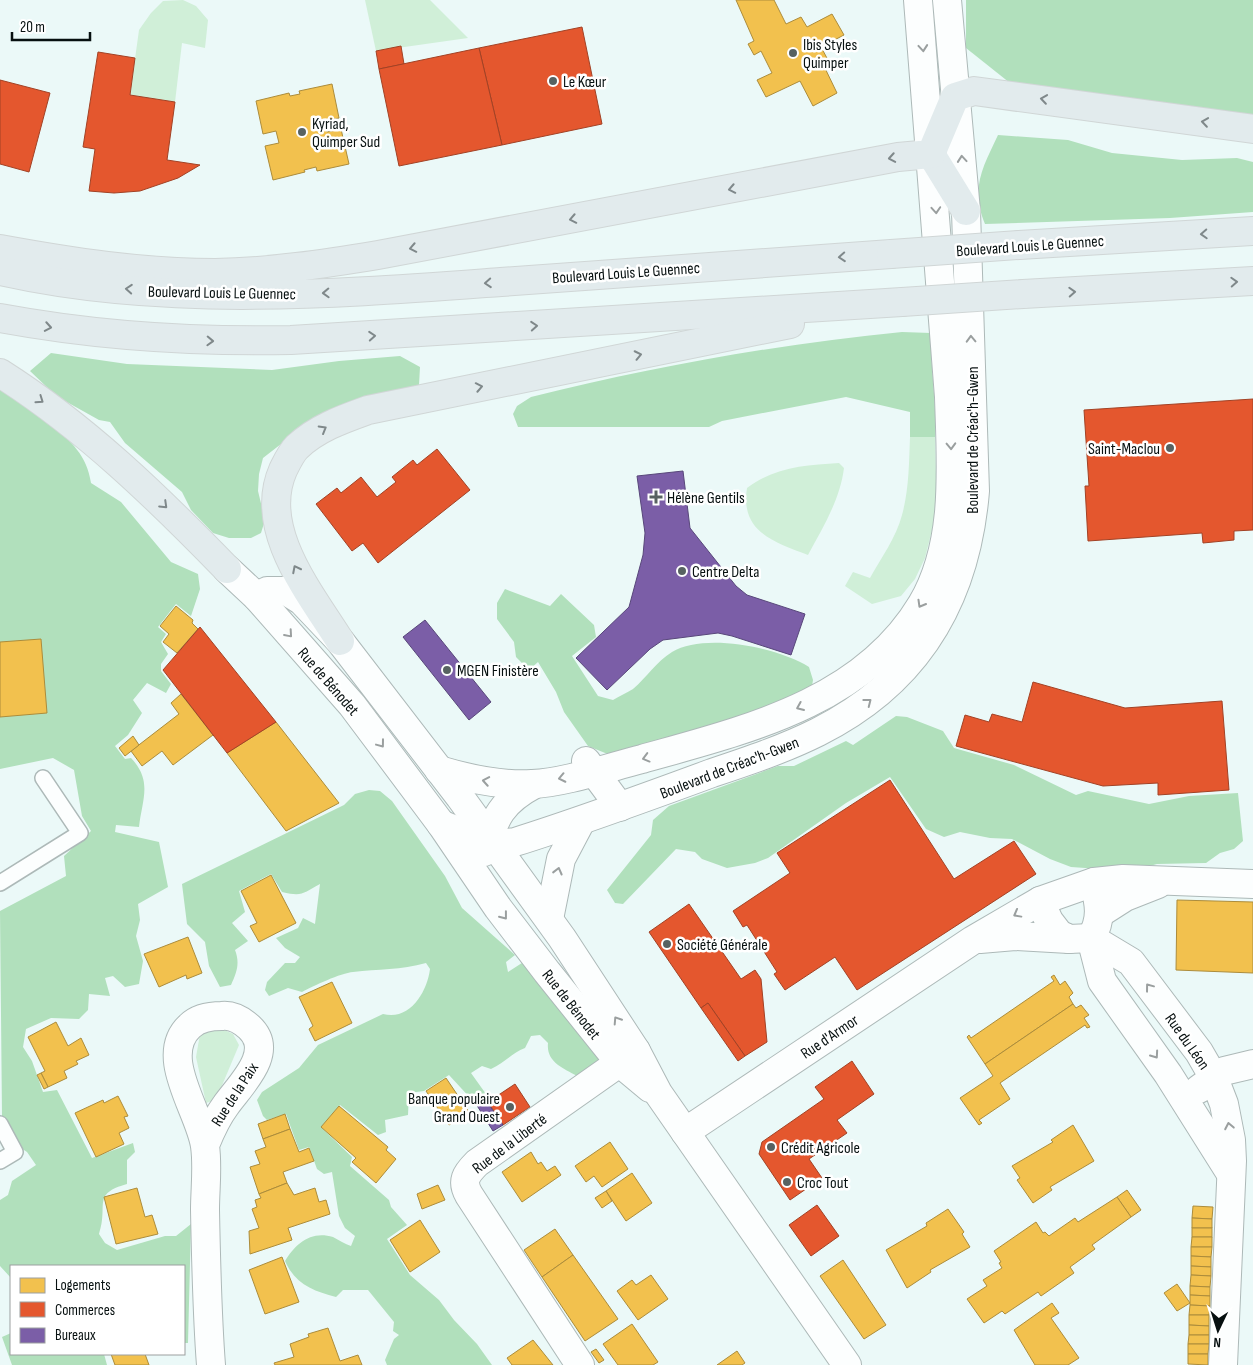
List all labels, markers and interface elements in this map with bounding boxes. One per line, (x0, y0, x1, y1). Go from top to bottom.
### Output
scale bar (12, 10, 90, 42)
text: 20 m (20, 18, 45, 37)
place label: Ibis Styles Quimper (803, 36, 857, 73)
one-way arrow (917, 45, 928, 53)
marker: Ibis Styles Quimper (787, 47, 799, 59)
place label: Le Kœur (563, 73, 607, 92)
marker: Le Kœur (547, 75, 559, 87)
one-way arrow (1040, 94, 1048, 105)
place label: Kyriad, Quimper Sud (312, 115, 380, 152)
one-way arrow (1200, 117, 1208, 128)
marker: Kyriad, Quimper Sud (296, 126, 308, 138)
one-way arrow (887, 152, 896, 162)
one-way arrow (956, 155, 967, 163)
one-way arrow (728, 184, 737, 194)
one-way arrow (930, 207, 941, 215)
one-way arrow (568, 214, 577, 224)
one-way arrow (1200, 229, 1208, 240)
street label: Boulevard Louis Le Guennec (956, 232, 1105, 261)
one-way arrow (408, 243, 417, 253)
one-way arrow (838, 252, 846, 263)
street label: Boulevard Louis Le Guennec (552, 259, 701, 288)
one-way arrow (484, 277, 492, 288)
one-way arrow (1231, 277, 1239, 288)
street label: Boulevard Louis Le Guennec (148, 283, 296, 304)
one-way arrow (125, 284, 133, 295)
one-way arrow (1068, 286, 1076, 297)
one-way arrow (322, 287, 330, 298)
one-way arrow (531, 320, 539, 331)
one-way arrow (44, 321, 52, 331)
one-way arrow (368, 330, 376, 341)
one-way arrow (966, 334, 977, 342)
one-way arrow (206, 335, 214, 346)
one-way arrow (634, 350, 643, 361)
street label: Boulevard de Créac'h-Gwen (964, 366, 983, 514)
one-way arrow (474, 382, 483, 392)
one-way arrow (34, 394, 44, 403)
one-way arrow (317, 425, 326, 435)
place label: Saint-Maclou (1088, 440, 1160, 459)
one-way arrow (946, 442, 956, 450)
marker: Saint-Maclou (1164, 442, 1176, 454)
place label: Hélène Gentils (667, 489, 745, 508)
marker: Hélène Gentils (649, 490, 663, 504)
one-way arrow (159, 499, 168, 508)
place label: Centre Delta (692, 563, 759, 582)
one-way arrow (292, 565, 302, 574)
marker: Centre Delta (676, 565, 688, 577)
one-way arrow (918, 598, 928, 607)
one-way arrow (283, 628, 292, 637)
street label: Rue de Bénodet (293, 644, 363, 720)
place label: MGEN Finistère (457, 662, 539, 681)
marker: MGEN Finistère (441, 664, 453, 676)
one-way arrow (862, 699, 871, 707)
one-way arrow (796, 701, 805, 712)
street label: Boulevard de Créac'h-Gwen (657, 733, 802, 804)
one-way arrow (376, 738, 384, 747)
one-way arrow (642, 752, 650, 762)
one-way arrow (557, 773, 566, 783)
one-way arrow (482, 777, 491, 787)
one-way arrow (552, 867, 562, 875)
one-way arrow (1013, 907, 1022, 917)
one-way arrow (498, 910, 507, 920)
place label: Société Générale (677, 936, 768, 955)
marker: Société Générale (661, 938, 673, 950)
street label: Rue de Bénodet (538, 966, 604, 1044)
one-way arrow (1146, 983, 1155, 993)
street label: Rue du Léon (1160, 1010, 1213, 1074)
street label: Rue d'Armor (797, 1011, 863, 1063)
one-way arrow (614, 1017, 623, 1026)
one-way arrow (1149, 1049, 1158, 1059)
street label: Rue de la Paix (208, 1059, 263, 1130)
place label: Banque populaire Grand Ouest (408, 1090, 500, 1127)
marker: Banque populaire Grand Ouest (504, 1101, 516, 1113)
street label: Rue de la Liberté (469, 1110, 551, 1178)
one-way arrow (1224, 1121, 1234, 1130)
place label: Crédit Agricole (781, 1139, 860, 1158)
marker: Crédit Agricole (765, 1141, 777, 1153)
place label: Croc Tout (797, 1174, 848, 1193)
marker: Croc Tout (781, 1176, 793, 1188)
legend (10, 1265, 185, 1355)
text: Logements (55, 1276, 111, 1295)
text: Commerces (55, 1301, 115, 1320)
north arrow (1193, 1305, 1243, 1355)
text: Bureaux (55, 1326, 96, 1345)
text: N (1213, 1334, 1221, 1351)

